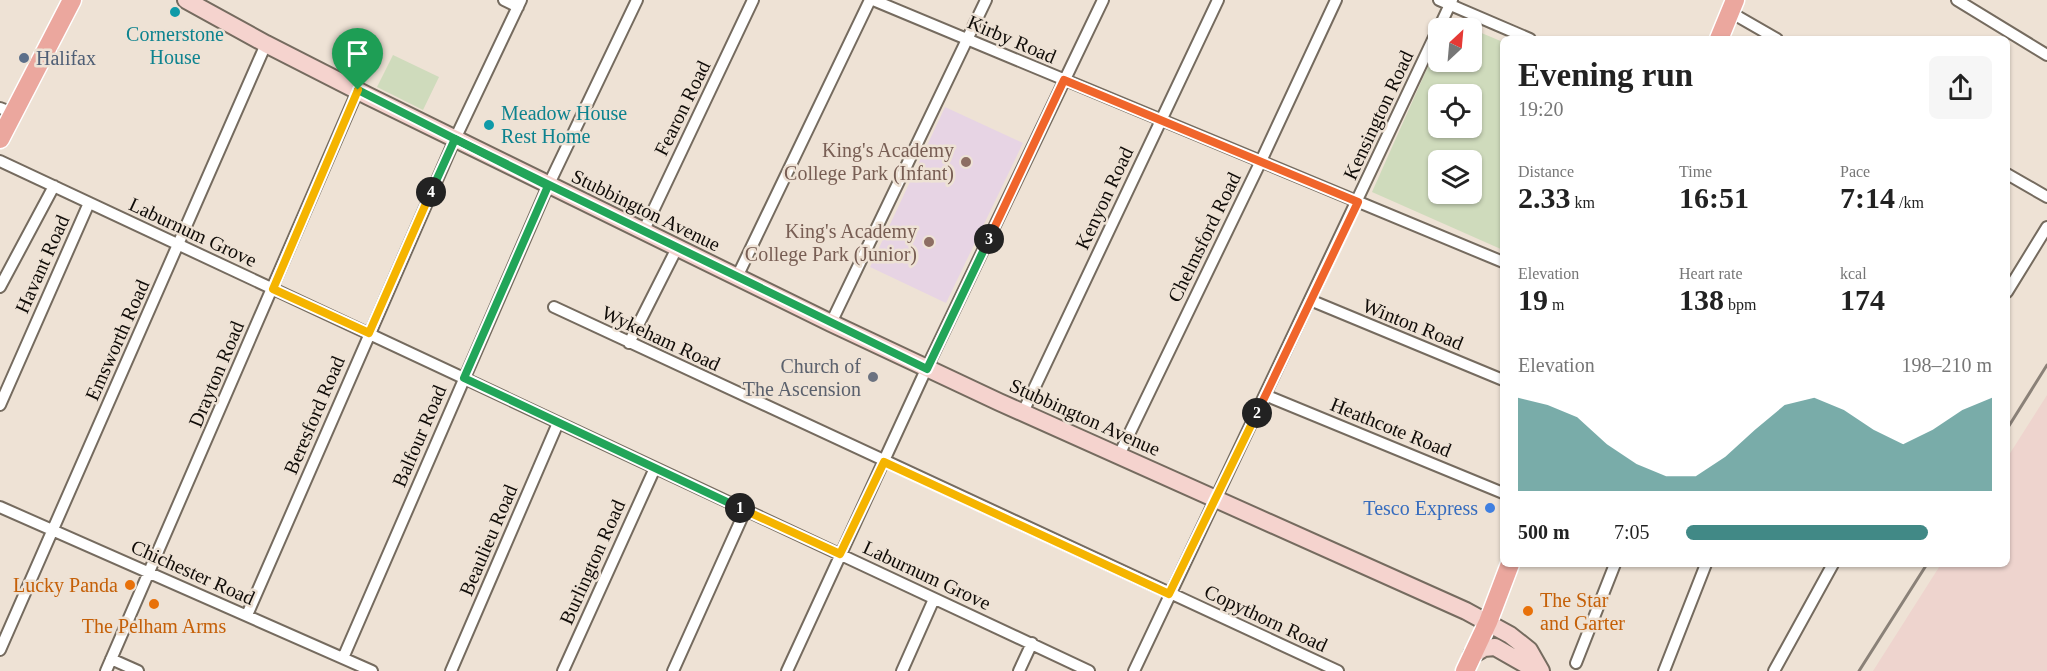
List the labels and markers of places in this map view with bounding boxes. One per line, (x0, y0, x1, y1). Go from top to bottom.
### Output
marker: Cornerstone House (168, 5, 182, 19)
place label: Cornerstone House (126, 23, 224, 68)
pin (332, 28, 383, 90)
place label: Halifax (36, 47, 96, 69)
marker: Halifax (17, 51, 31, 65)
place label: Meadow House Rest Home (501, 102, 627, 147)
marker: Meadow House Rest Home (482, 118, 496, 132)
place label: King's Academy College Park (Infant) (784, 139, 954, 185)
marker: King's Academy College Park (Infant) (959, 155, 973, 169)
pin: 4 (416, 177, 446, 207)
place label: King's Academy College Park (Junior) (745, 220, 917, 266)
pin: 3 (974, 224, 1004, 254)
marker: King's Academy College Park (Junior) (922, 235, 936, 249)
place label: Church of The Ascension (743, 355, 861, 400)
marker: Church of The Ascension (866, 370, 880, 384)
pin: 2 (1242, 398, 1272, 428)
pin: 1 (725, 493, 755, 523)
place label: Tesco Express (1363, 497, 1478, 520)
marker: Tesco Express (1483, 501, 1497, 515)
place label: Lucky Panda (13, 574, 118, 597)
marker: Lucky Panda (123, 578, 137, 592)
place label: The Star and Garter (1540, 589, 1625, 634)
marker: The Pelham Arms (147, 597, 161, 611)
marker: The Star and Garter (1521, 604, 1535, 618)
place label: The Pelham Arms (82, 615, 226, 637)

